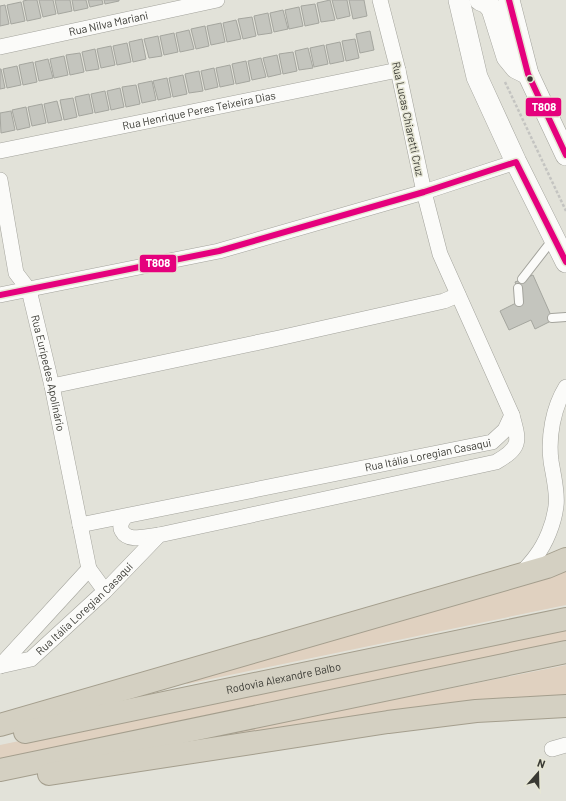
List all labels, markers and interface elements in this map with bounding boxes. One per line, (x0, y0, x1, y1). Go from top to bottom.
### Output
street label: Rua Nilva Mariani (67, 8, 149, 38)
street label: Rua Lucas Chiaretti Cruz (390, 60, 427, 177)
unlabelled marker (525, 74, 535, 84)
street label: Rua Henrique Peres Teixeira Dias (121, 88, 277, 132)
line badge: T808 (525, 97, 562, 117)
text: T808 (532, 100, 556, 113)
line badge: T808 (139, 254, 177, 273)
text: T808 (146, 256, 170, 269)
street label: Rua Eurípedes Apolinário (29, 313, 68, 432)
street label: Rua Itália Loregian Casaqui (364, 435, 492, 473)
street label: Rua Itália Loregian Casaqui (33, 559, 135, 657)
street label: Rodovia Alexandre Balbo (225, 659, 342, 696)
north arrow (518, 753, 558, 793)
text: N (536, 756, 547, 770)

